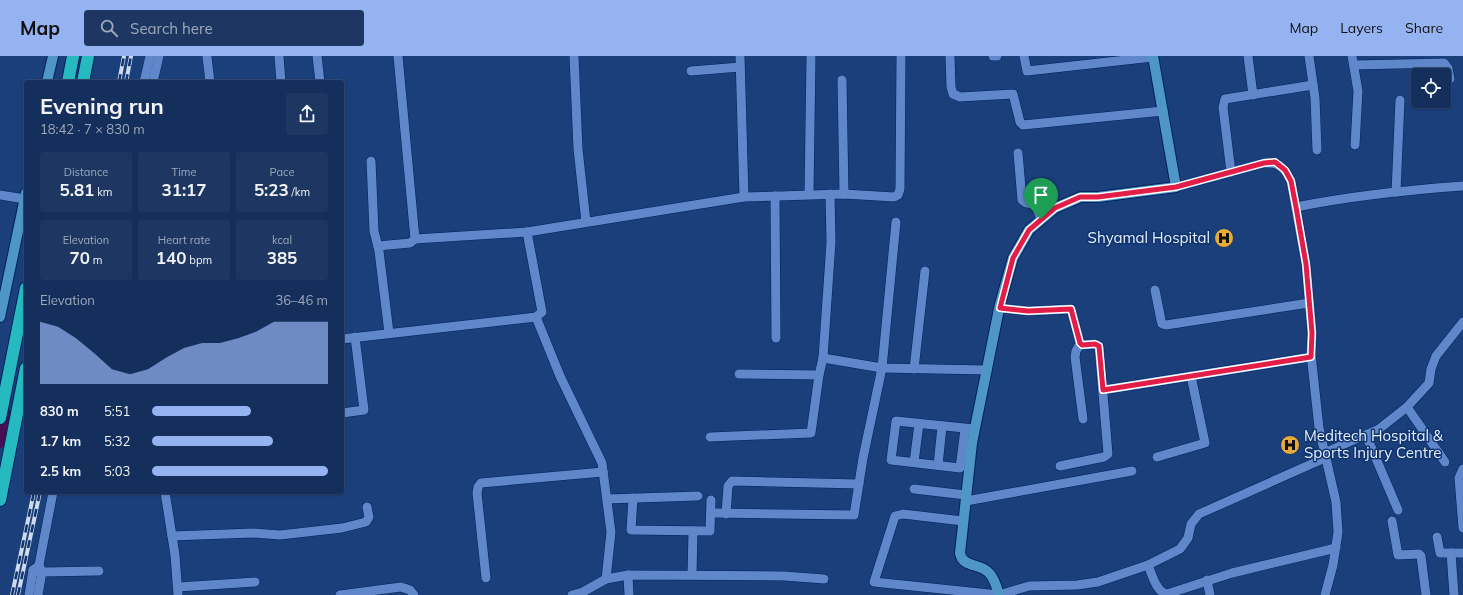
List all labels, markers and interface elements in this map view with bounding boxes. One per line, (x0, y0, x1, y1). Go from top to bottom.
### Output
search box (84, 10, 364, 46)
text: Map (20, 16, 60, 40)
icon: search (98, 17, 120, 39)
text: Search here (130, 19, 213, 38)
text: Map (1289, 19, 1318, 37)
text: Layers (1340, 19, 1383, 37)
text: Share (1405, 19, 1443, 37)
map controls (1411, 68, 1451, 108)
button: locate (1411, 68, 1451, 108)
text: Evening run (40, 92, 164, 120)
button: share (286, 93, 328, 135)
text: 18:42 · 7 × 830 m (40, 121, 145, 137)
text: Distance (64, 165, 108, 179)
text: Time (172, 165, 196, 179)
text: Pace (270, 165, 294, 179)
pin (1024, 178, 1058, 219)
text: 5.81 (59, 179, 94, 200)
text: 31:17 (161, 179, 207, 200)
text: 5:23 (254, 179, 289, 200)
icon: arrive (1030, 184, 1052, 206)
text: km (94, 185, 113, 199)
text: /km (289, 185, 310, 199)
hospital icon: Shyamal Hospital (1213, 227, 1235, 249)
place label: Shyamal Hospital (1088, 228, 1210, 247)
text: Elevation (63, 233, 109, 247)
text: Heart rate (158, 233, 210, 247)
text: kcal (272, 233, 292, 247)
text: 70 (70, 247, 90, 268)
text: 140 (156, 247, 186, 268)
text: 385 (267, 247, 297, 268)
text: m (90, 253, 102, 267)
text: bpm (186, 253, 212, 267)
text: Elevation (40, 292, 95, 308)
text: 36–46 m (275, 292, 328, 308)
text: 830 m (40, 403, 79, 419)
text: 5:51 (104, 403, 130, 419)
place label: Meditech Hospital & Sports Injury Centre (1304, 426, 1444, 462)
text: 1.7 km (40, 433, 81, 449)
text: 5:32 (104, 433, 130, 449)
hospital icon: Meditech Hospital & Sports Injury Centre (1279, 434, 1301, 456)
text: 2.5 km (40, 463, 81, 479)
text: 5:03 (104, 463, 130, 479)

